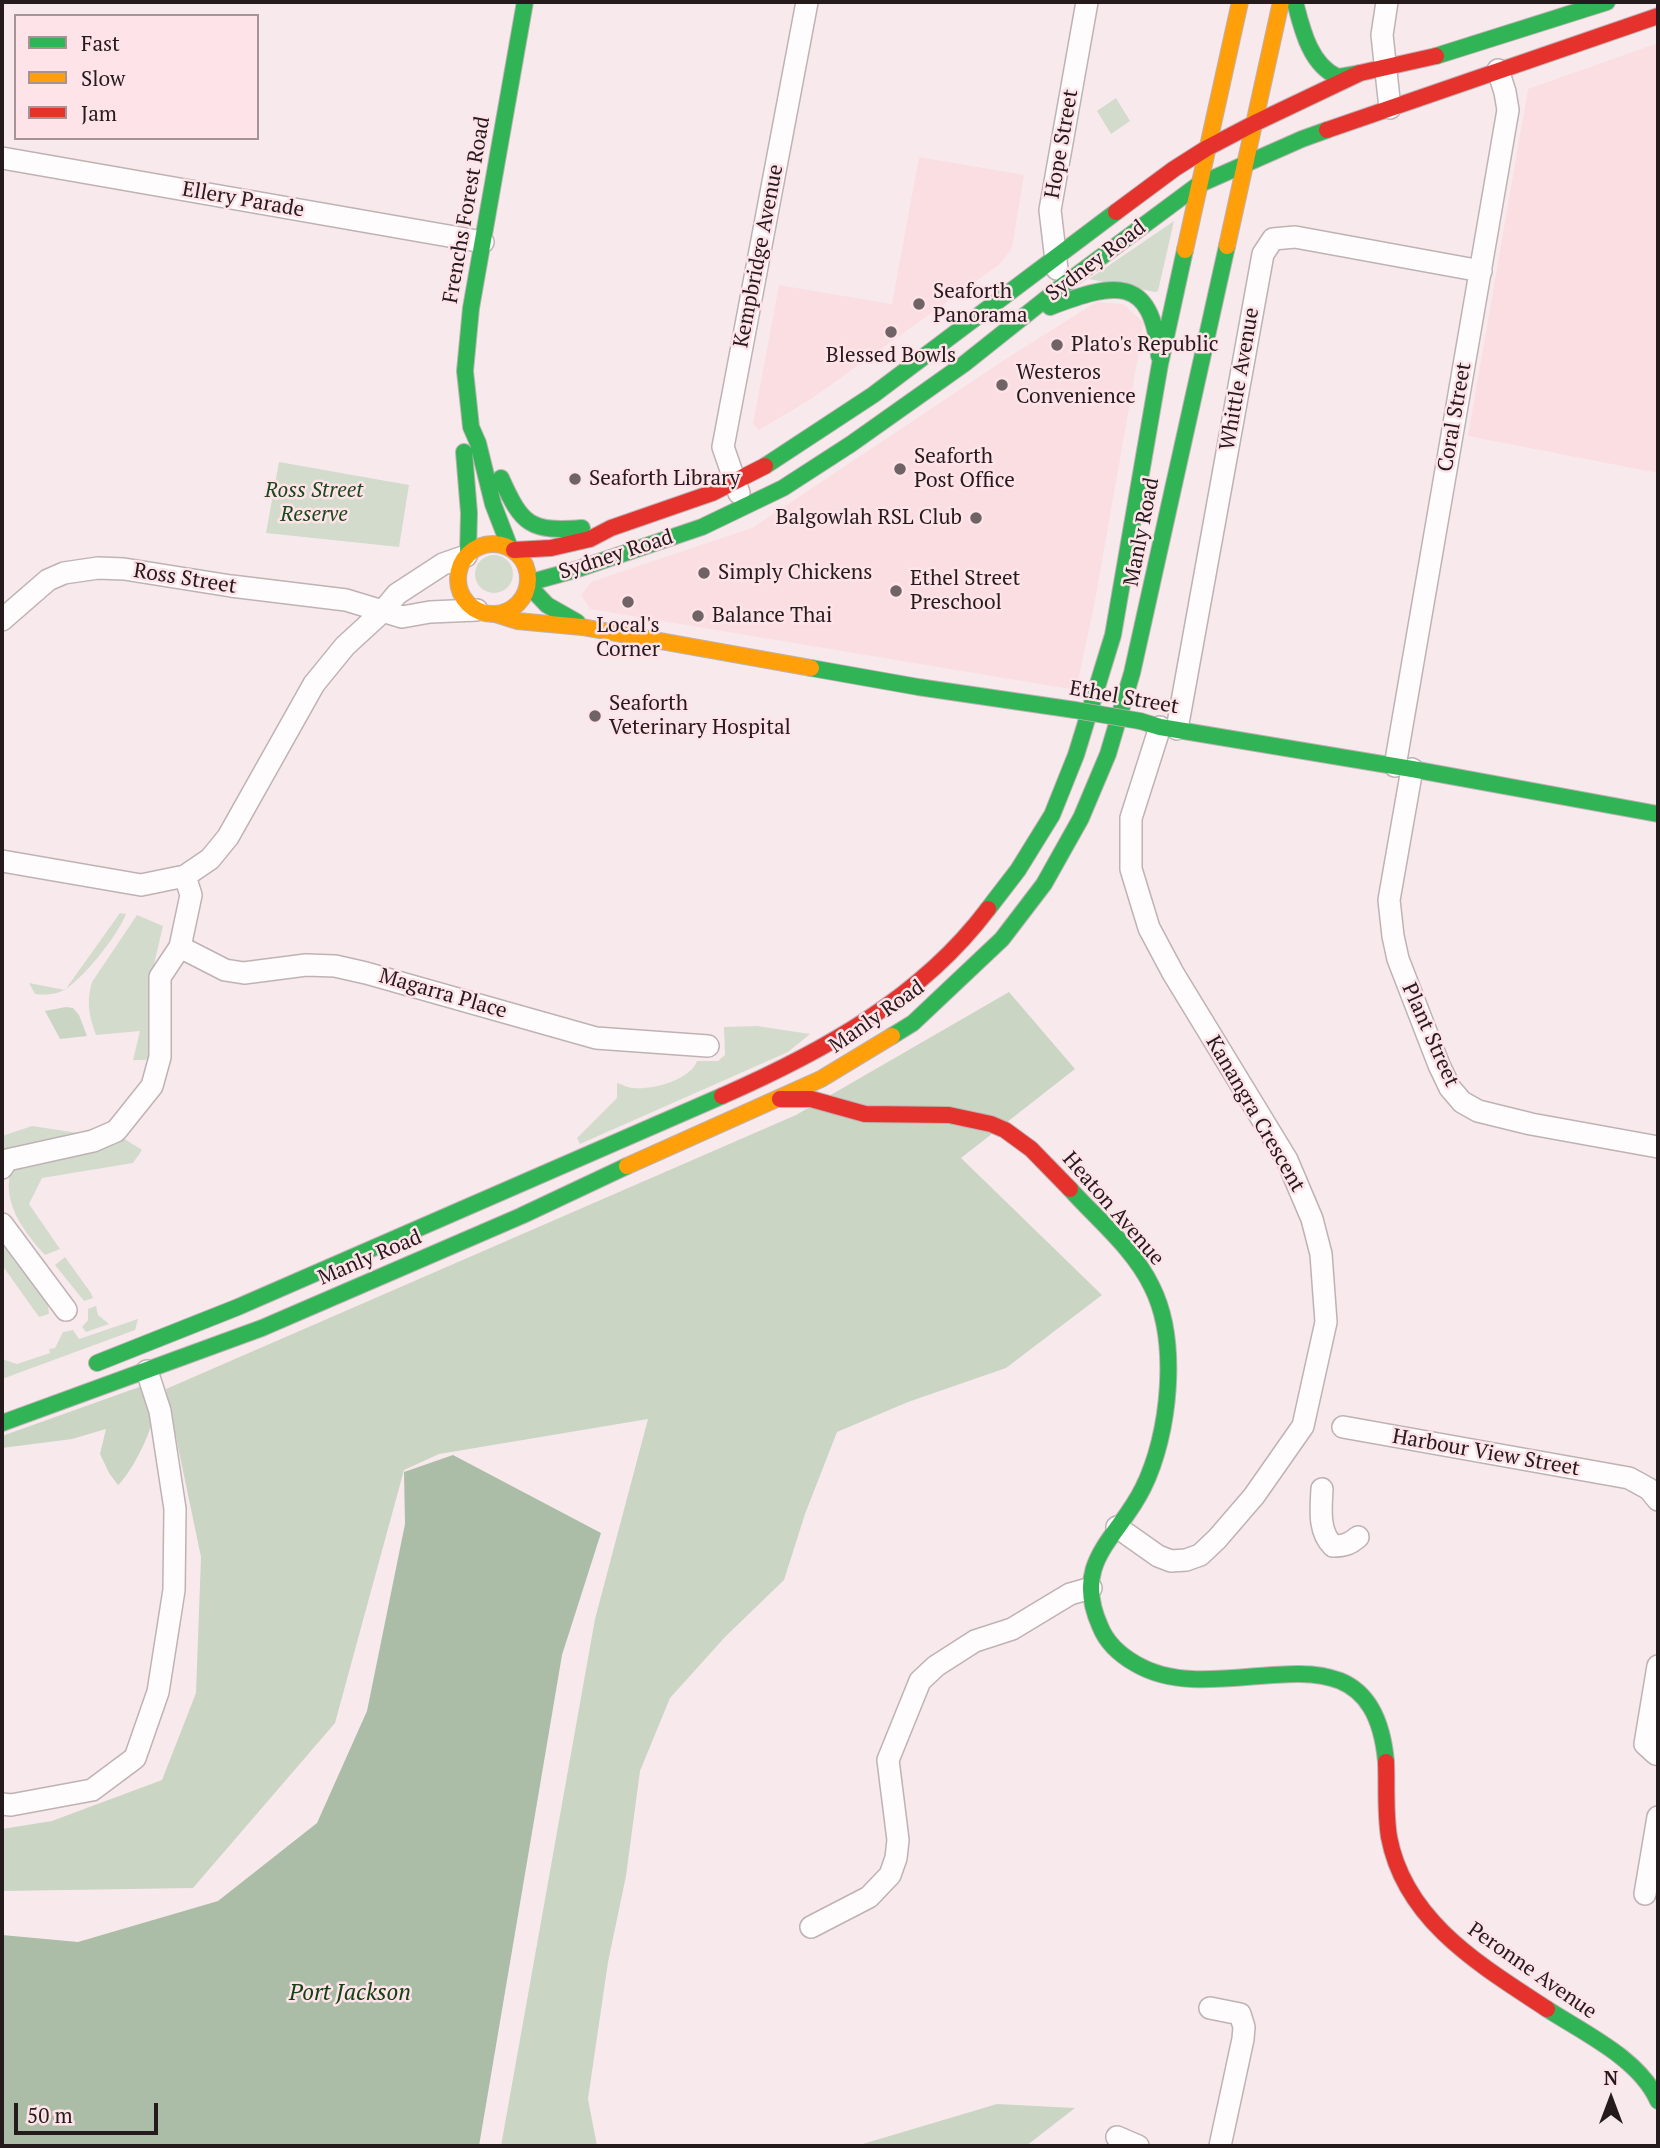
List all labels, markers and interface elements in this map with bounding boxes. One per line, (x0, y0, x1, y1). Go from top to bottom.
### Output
legend (14, 14, 259, 140)
text: Fast (81, 29, 120, 57)
text: Slow (81, 64, 125, 92)
street label: Hope Street (1040, 87, 1084, 201)
text: Jam (81, 99, 117, 127)
street label: Frenchs Forest Road (438, 115, 496, 305)
street label: Kempbridge Avenue (729, 162, 789, 350)
street label: Ellery Parade (180, 177, 306, 223)
street label: Sydney Road (1041, 215, 1151, 307)
place label: Seaforth Panorama (933, 279, 1028, 329)
marker: Seaforth Panorama (911, 296, 927, 312)
street label: Whittle Avenue (1215, 306, 1265, 452)
marker: Blessed Bowls (883, 324, 899, 340)
place label: Plato's Republic (1071, 332, 1219, 358)
marker: Plato's Republic (1049, 337, 1065, 353)
place label: Blessed Bowls (826, 343, 956, 369)
place label: Westeros Convenience (1016, 360, 1136, 410)
street label: Coral Street (1433, 360, 1477, 474)
marker: Westeros Convenience (994, 377, 1010, 393)
place label: Seaforth Post Office (914, 444, 1015, 494)
marker: Seaforth Post Office (892, 461, 908, 477)
place label: Seaforth Library (589, 466, 740, 492)
marker: Seaforth Library (567, 471, 583, 487)
street label: Manly Road (1119, 476, 1165, 588)
park label: Ross Street Reserve (265, 478, 363, 528)
place label: Balgowlah RSL Club (775, 505, 962, 531)
marker: Balgowlah RSL Club (968, 510, 984, 526)
street label: Sydney Road (556, 525, 676, 585)
street label: Ross Street (132, 558, 238, 600)
place label: Simply Chickens (718, 560, 872, 586)
marker: Simply Chickens (696, 565, 712, 581)
place label: Ethel Street Preschool (910, 566, 1020, 616)
marker: Ethel Street Preschool (888, 583, 904, 599)
marker: Local's Corner (620, 594, 636, 610)
place label: Balance Thai (712, 603, 832, 629)
marker: Balance Thai (690, 608, 706, 624)
place label: Local's Corner (596, 613, 660, 663)
street label: Ethel Street (1067, 676, 1181, 720)
place label: Seaforth Veterinary Hospital (609, 691, 791, 741)
marker: Seaforth Veterinary Hospital (587, 708, 603, 724)
street label: Magarra Place (376, 964, 510, 1024)
street label: Manly Road (825, 975, 929, 1059)
street label: Plant Street (1396, 979, 1464, 1091)
street label: Kanangra Crescent (1200, 1031, 1310, 1197)
street label: Heaton Avenue (1057, 1147, 1169, 1271)
street label: Manly Road (314, 1225, 426, 1291)
street label: Harbour View Street (1390, 1424, 1582, 1482)
street label: Peronne Avenue (1463, 1917, 1601, 2025)
water label: Port Jackson (289, 1979, 411, 2007)
north arrow (1576, 2064, 1646, 2134)
text: N (1604, 2065, 1618, 2090)
scale bar (18, 2088, 161, 2132)
text: 50 m (27, 2101, 73, 2129)

